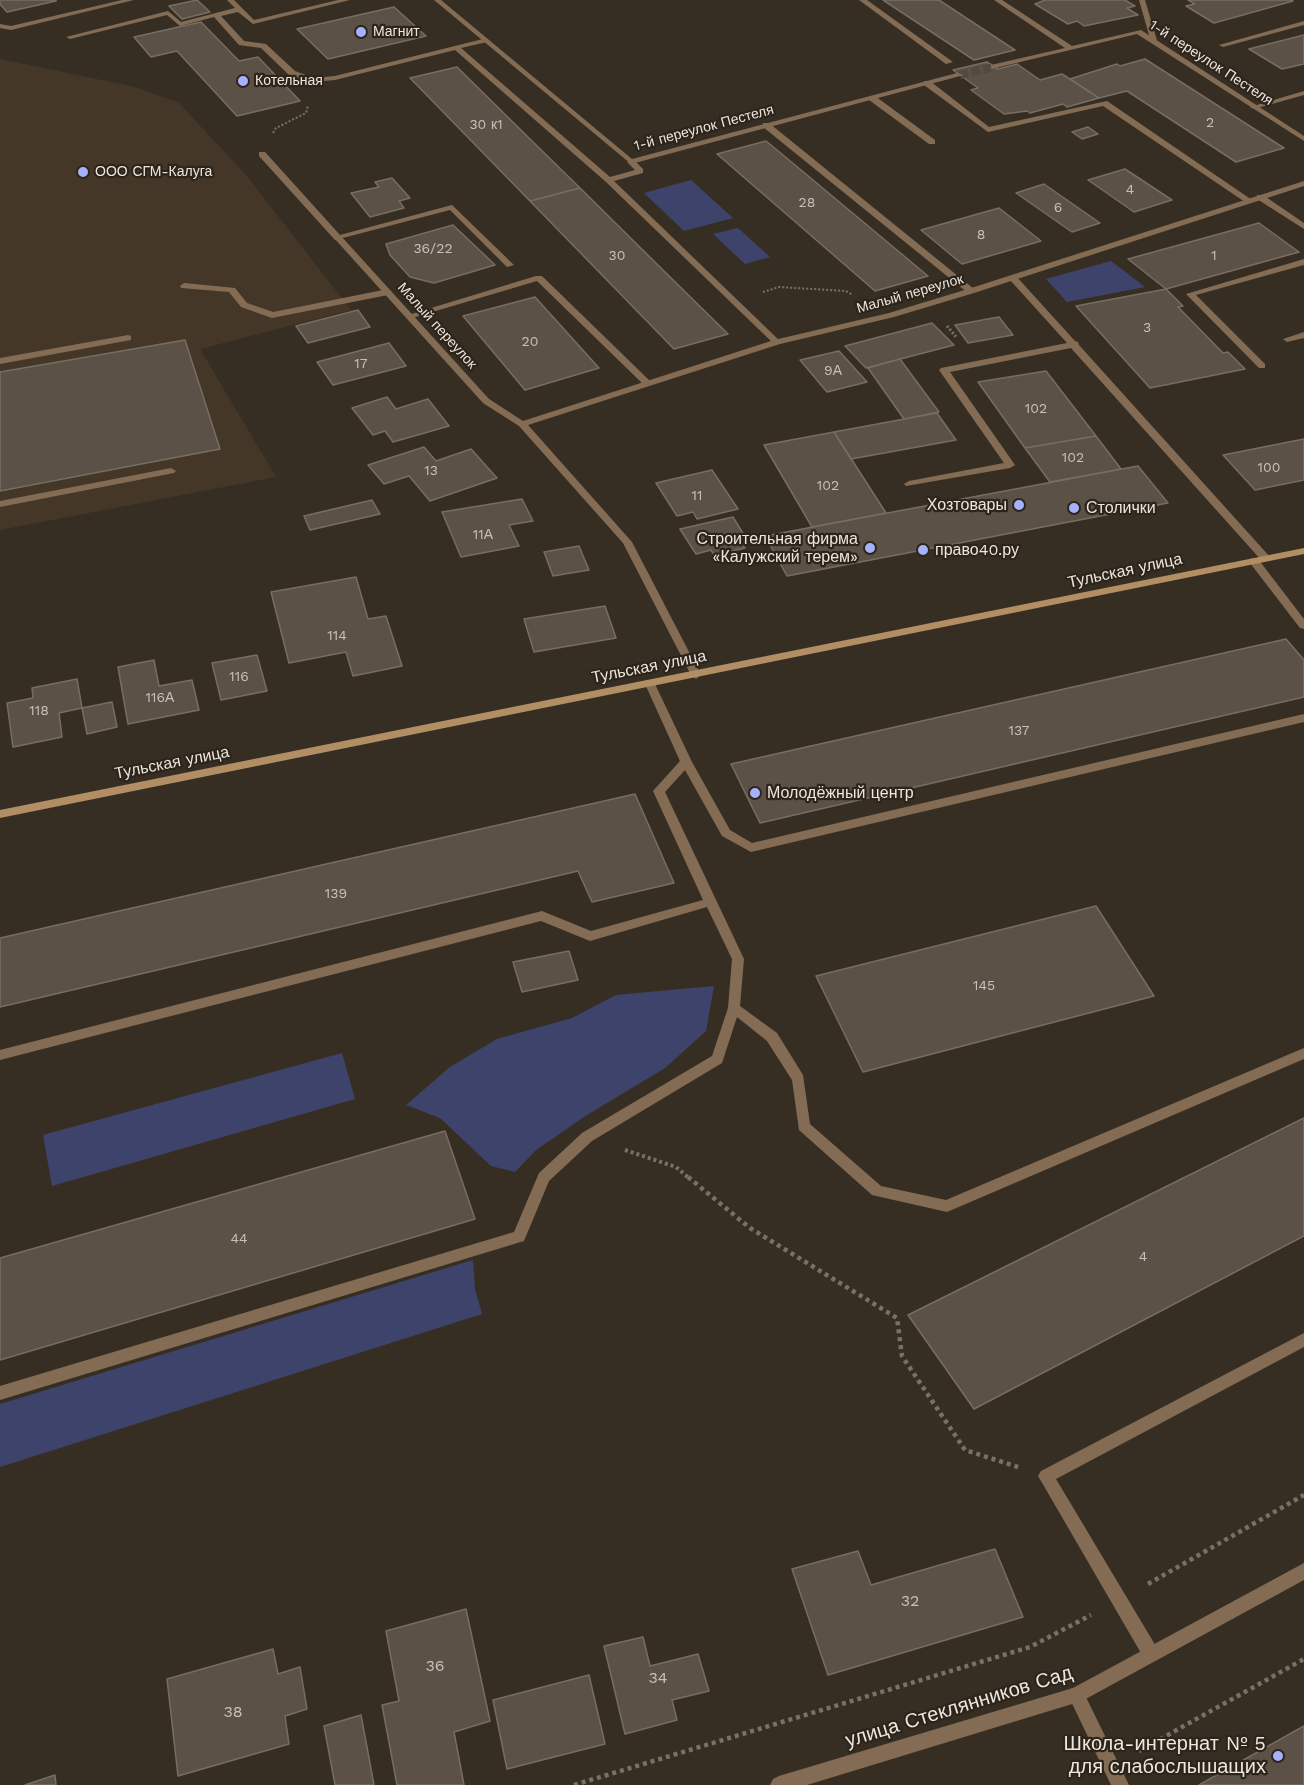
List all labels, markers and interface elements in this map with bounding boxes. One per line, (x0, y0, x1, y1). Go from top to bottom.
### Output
street label: 1-й переулок Пестеля (1146, 17, 1276, 109)
place label: Магнит (373, 24, 420, 40)
marker: Магнит (354, 25, 368, 39)
place label: Котельная (255, 73, 323, 89)
marker: Котельная (236, 74, 250, 88)
street label: 1-й переулок Пестеля (632, 101, 776, 155)
house number: 2 (1206, 115, 1214, 131)
house number: 30 к1 (469, 117, 503, 133)
place label: ООО СГМ-Калуга (95, 164, 212, 180)
marker: ООО СГМ-Калуга (76, 165, 90, 179)
house number: 4 (1126, 182, 1134, 198)
house number: 28 (799, 195, 815, 211)
house number: 6 (1054, 200, 1062, 216)
house number: 8 (977, 227, 985, 243)
house number: 36/22 (413, 241, 453, 257)
house number: 30 (609, 248, 625, 264)
house number: 1 (1211, 248, 1217, 264)
street label: Малый переулок (855, 271, 965, 317)
street label: Малый переулок (394, 279, 480, 373)
house number: 3 (1143, 320, 1151, 336)
house number: 20 (522, 334, 538, 350)
house number: 17 (354, 356, 368, 372)
house number: 9А (824, 363, 842, 379)
house number: 102 (1025, 401, 1047, 417)
house number: 102 (1062, 450, 1084, 466)
house number: 100 (1258, 460, 1280, 476)
house number: 13 (424, 463, 438, 479)
house number: 102 (817, 478, 839, 494)
house number: 11 (692, 488, 702, 504)
place label: Хозтовары (927, 495, 1007, 515)
marker: Хозтовары (1012, 498, 1026, 512)
place label: Столички (1086, 498, 1156, 518)
marker: Столички (1067, 501, 1081, 515)
house number: 11А (473, 527, 493, 543)
place label: Строительная фирма «Калужский терем» (696, 529, 858, 567)
place label: право40.ру (935, 540, 1019, 560)
marker: Строительная фирма «Калужский терем» (863, 541, 877, 555)
marker: право40.ру (916, 543, 930, 557)
street label: Тульская улица (1066, 549, 1184, 593)
house number: 114 (327, 628, 347, 644)
street label: Тульская улица (590, 646, 708, 688)
house number: 116 (229, 669, 249, 685)
house number: 116А (146, 690, 174, 706)
house number: 118 (29, 703, 49, 719)
house number: 137 (1009, 723, 1029, 739)
street label: Тульская улица (113, 742, 231, 784)
place label: Молодёжный центр (767, 783, 914, 803)
marker: Молодёжный центр (748, 786, 762, 800)
house number: 139 (325, 886, 347, 902)
house number: 145 (973, 978, 995, 994)
house number: 44 (230, 1231, 248, 1247)
house number: 4 (1139, 1249, 1147, 1265)
house number: 32 (901, 1591, 919, 1611)
house number: 36 (425, 1656, 445, 1676)
street label: улица Стеклянников Сад (843, 1661, 1075, 1753)
house number: 34 (648, 1668, 668, 1688)
house number: 38 (223, 1702, 243, 1722)
place label: Школа-интернат № 5 для слабослышащих (1064, 1732, 1266, 1779)
marker: Школа-интернат № 5 для слабослышащих (1271, 1749, 1285, 1763)

